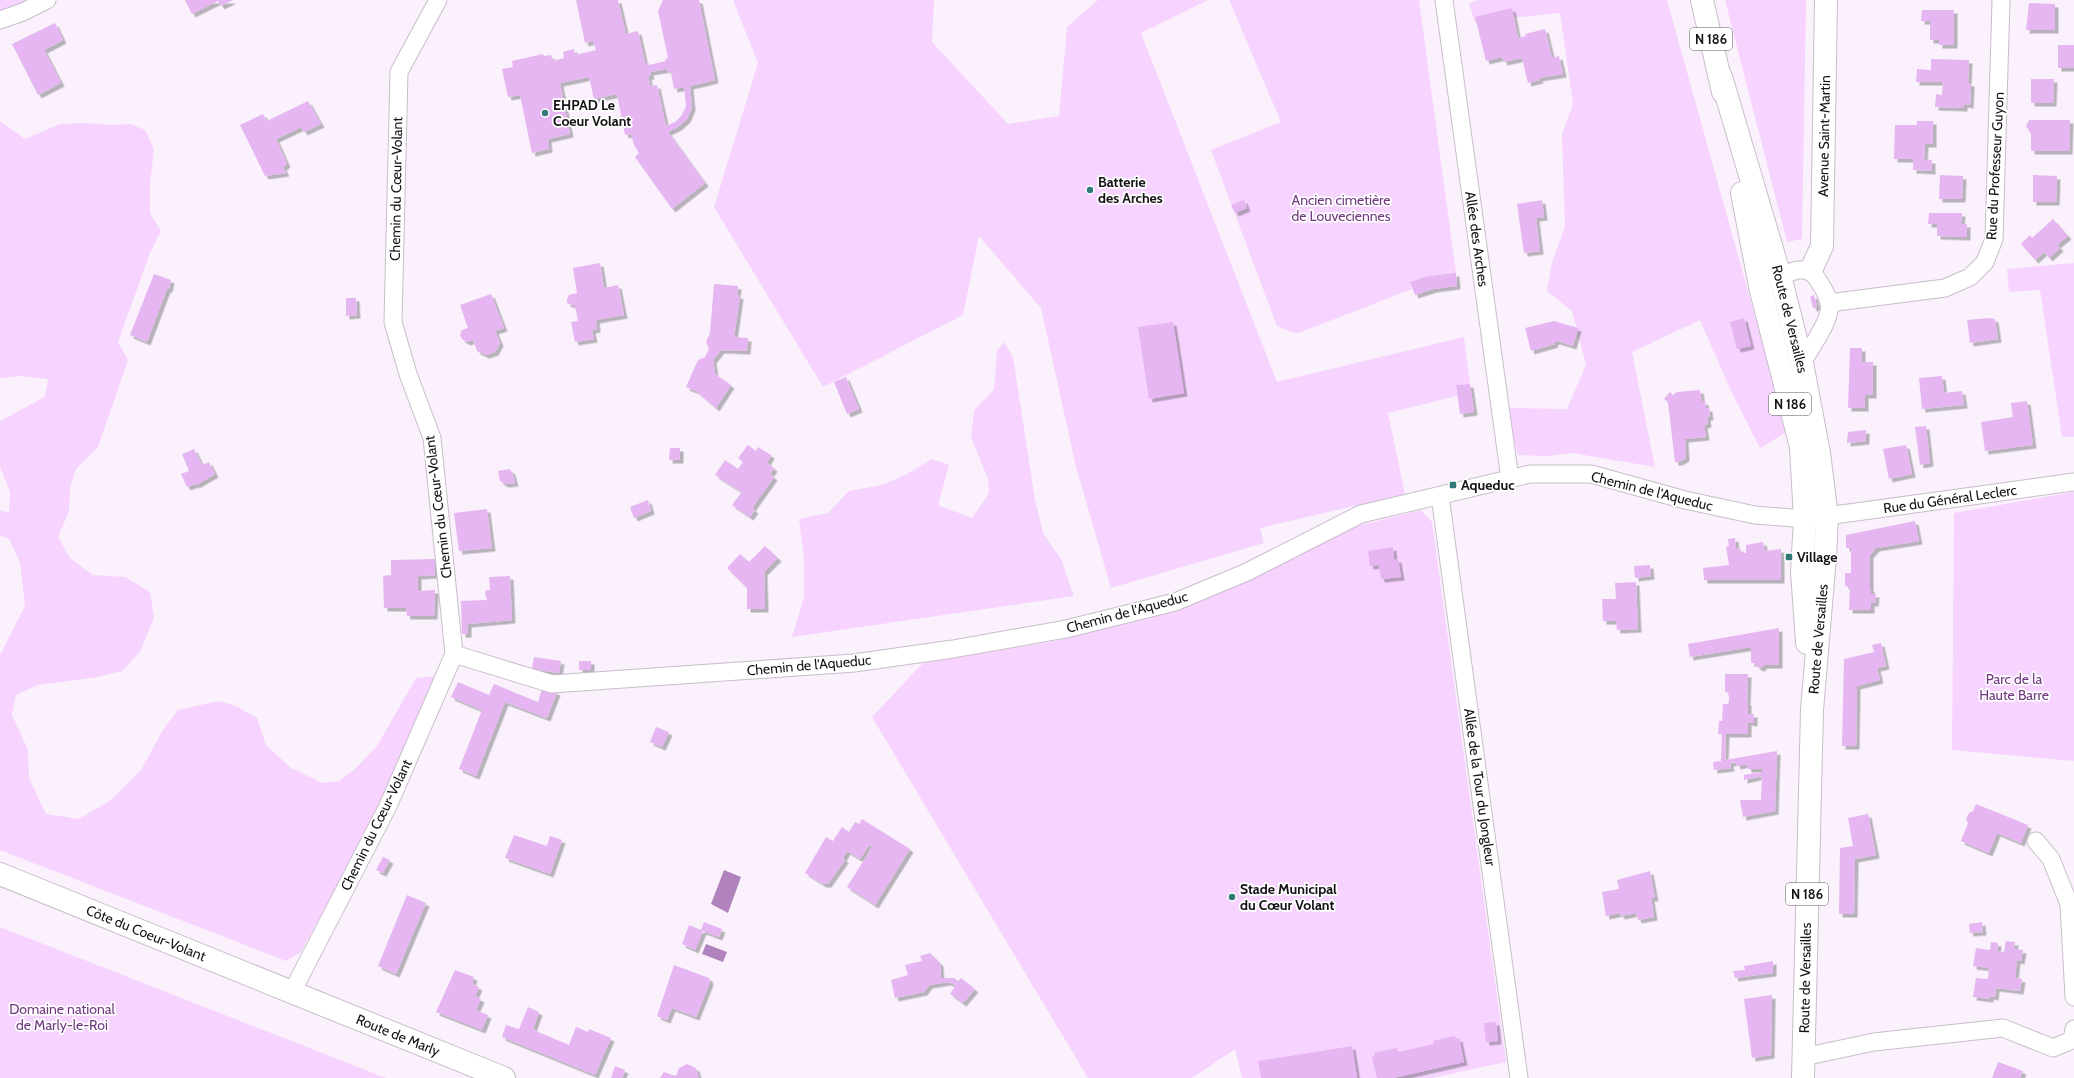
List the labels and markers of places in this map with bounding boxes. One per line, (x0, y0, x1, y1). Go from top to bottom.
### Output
place label: EHPAD Le Coeur Volant (553, 96, 631, 130)
marker: EHPAD Le Coeur Volant (540, 108, 550, 118)
place label: Batterie des Arches (1098, 173, 1163, 207)
marker: Batterie des Arches (1085, 185, 1095, 195)
place label: Aqueduc (1461, 476, 1515, 494)
marker: Aqueduc (1448, 480, 1458, 490)
place label: Village (1797, 548, 1837, 566)
marker: Village (1784, 552, 1794, 562)
place label: Stade Municipal du Cœur Volant (1240, 880, 1337, 914)
marker: Stade Municipal du Cœur Volant (1227, 892, 1237, 902)

